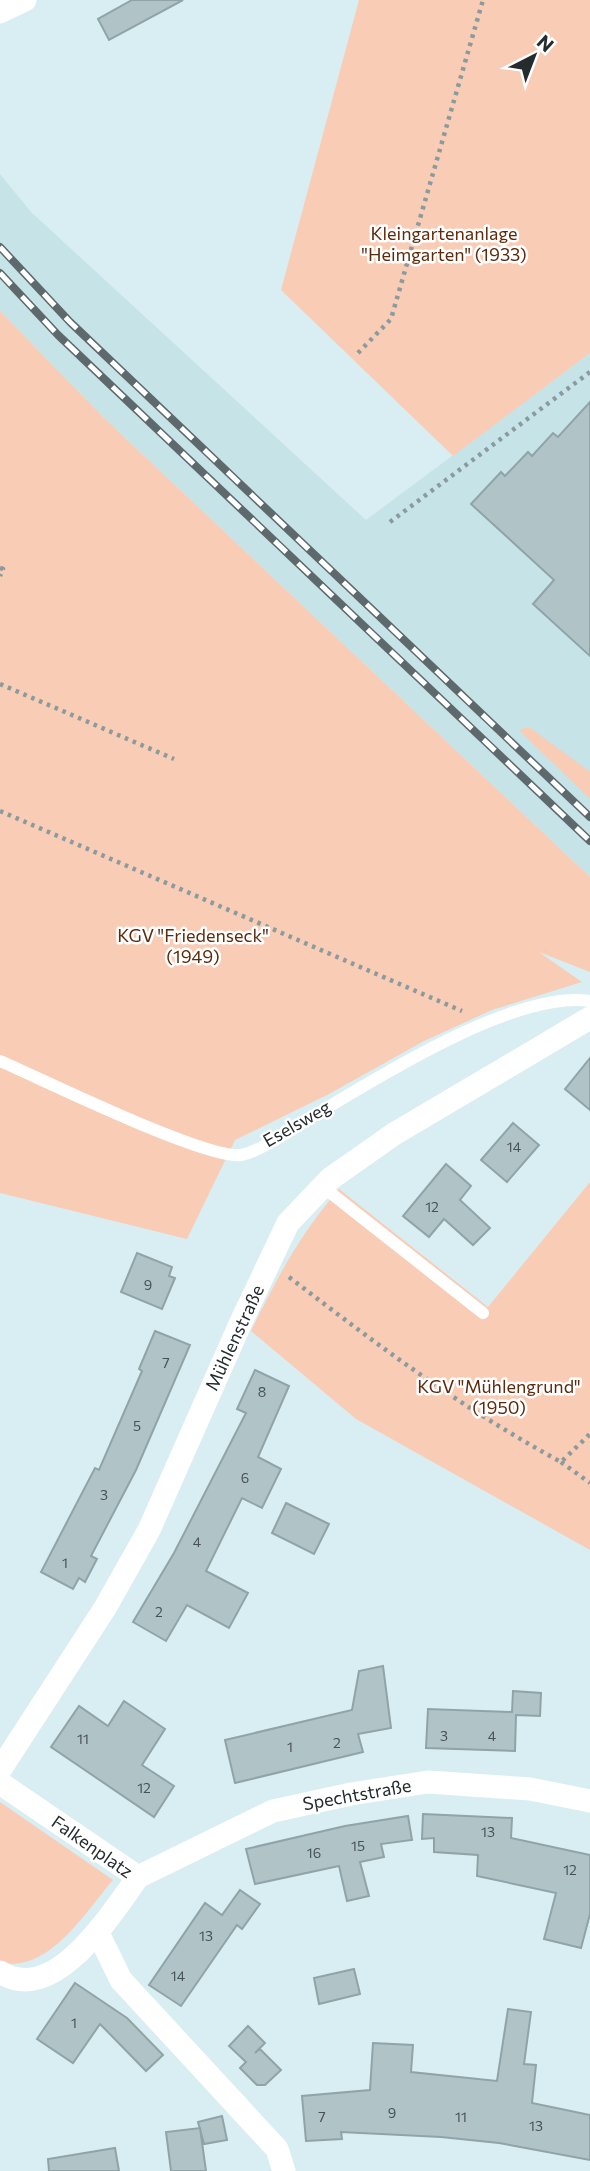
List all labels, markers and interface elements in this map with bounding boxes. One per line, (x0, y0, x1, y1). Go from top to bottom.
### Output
north arrow (499, 21, 569, 91)
text: N (533, 30, 559, 56)
park label: Kleingartenanlage "Heimgarten" (1933) (361, 222, 527, 265)
park label: KGV "Friedenseck" (1949) (117, 924, 269, 967)
street label: Eselsweg (259, 1095, 334, 1151)
house number: 14 (507, 1138, 522, 1155)
house number: 12 (425, 1198, 439, 1215)
house number: 9 (144, 1276, 152, 1293)
street label: Mühlenstraße (200, 1281, 268, 1394)
house number: 7 (162, 1354, 170, 1371)
park label: KGV "Mühlengrund" (1950) (417, 1375, 581, 1418)
house number: 8 (258, 1383, 266, 1400)
house number: 5 (133, 1417, 141, 1434)
house number: 6 (241, 1469, 249, 1486)
house number: 3 (100, 1486, 108, 1503)
house number: 4 (193, 1533, 202, 1550)
house number: 1 (62, 1554, 68, 1571)
house number: 2 (155, 1603, 163, 1620)
house number: 3 (440, 1727, 448, 1744)
house number: 4 (488, 1727, 497, 1744)
house number: 11 (77, 1730, 89, 1747)
house number: 2 (333, 1734, 341, 1751)
house number: 1 (287, 1738, 293, 1755)
street label: Spechtstraße (301, 1774, 413, 1814)
house number: 12 (137, 1779, 151, 1796)
street label: Falkenplatz (48, 1810, 137, 1882)
house number: 13 (481, 1823, 495, 1840)
house number: 15 (351, 1837, 365, 1854)
house number: 16 (307, 1844, 321, 1861)
house number: 12 (563, 1861, 577, 1878)
house number: 13 (199, 1927, 213, 1944)
house number: 14 (171, 1967, 186, 1984)
house number: 1 (71, 2014, 77, 2031)
house number: 9 (388, 2104, 396, 2121)
house number: 7 (318, 2108, 326, 2125)
house number: 11 (455, 2108, 467, 2125)
house number: 13 (529, 2117, 543, 2134)

